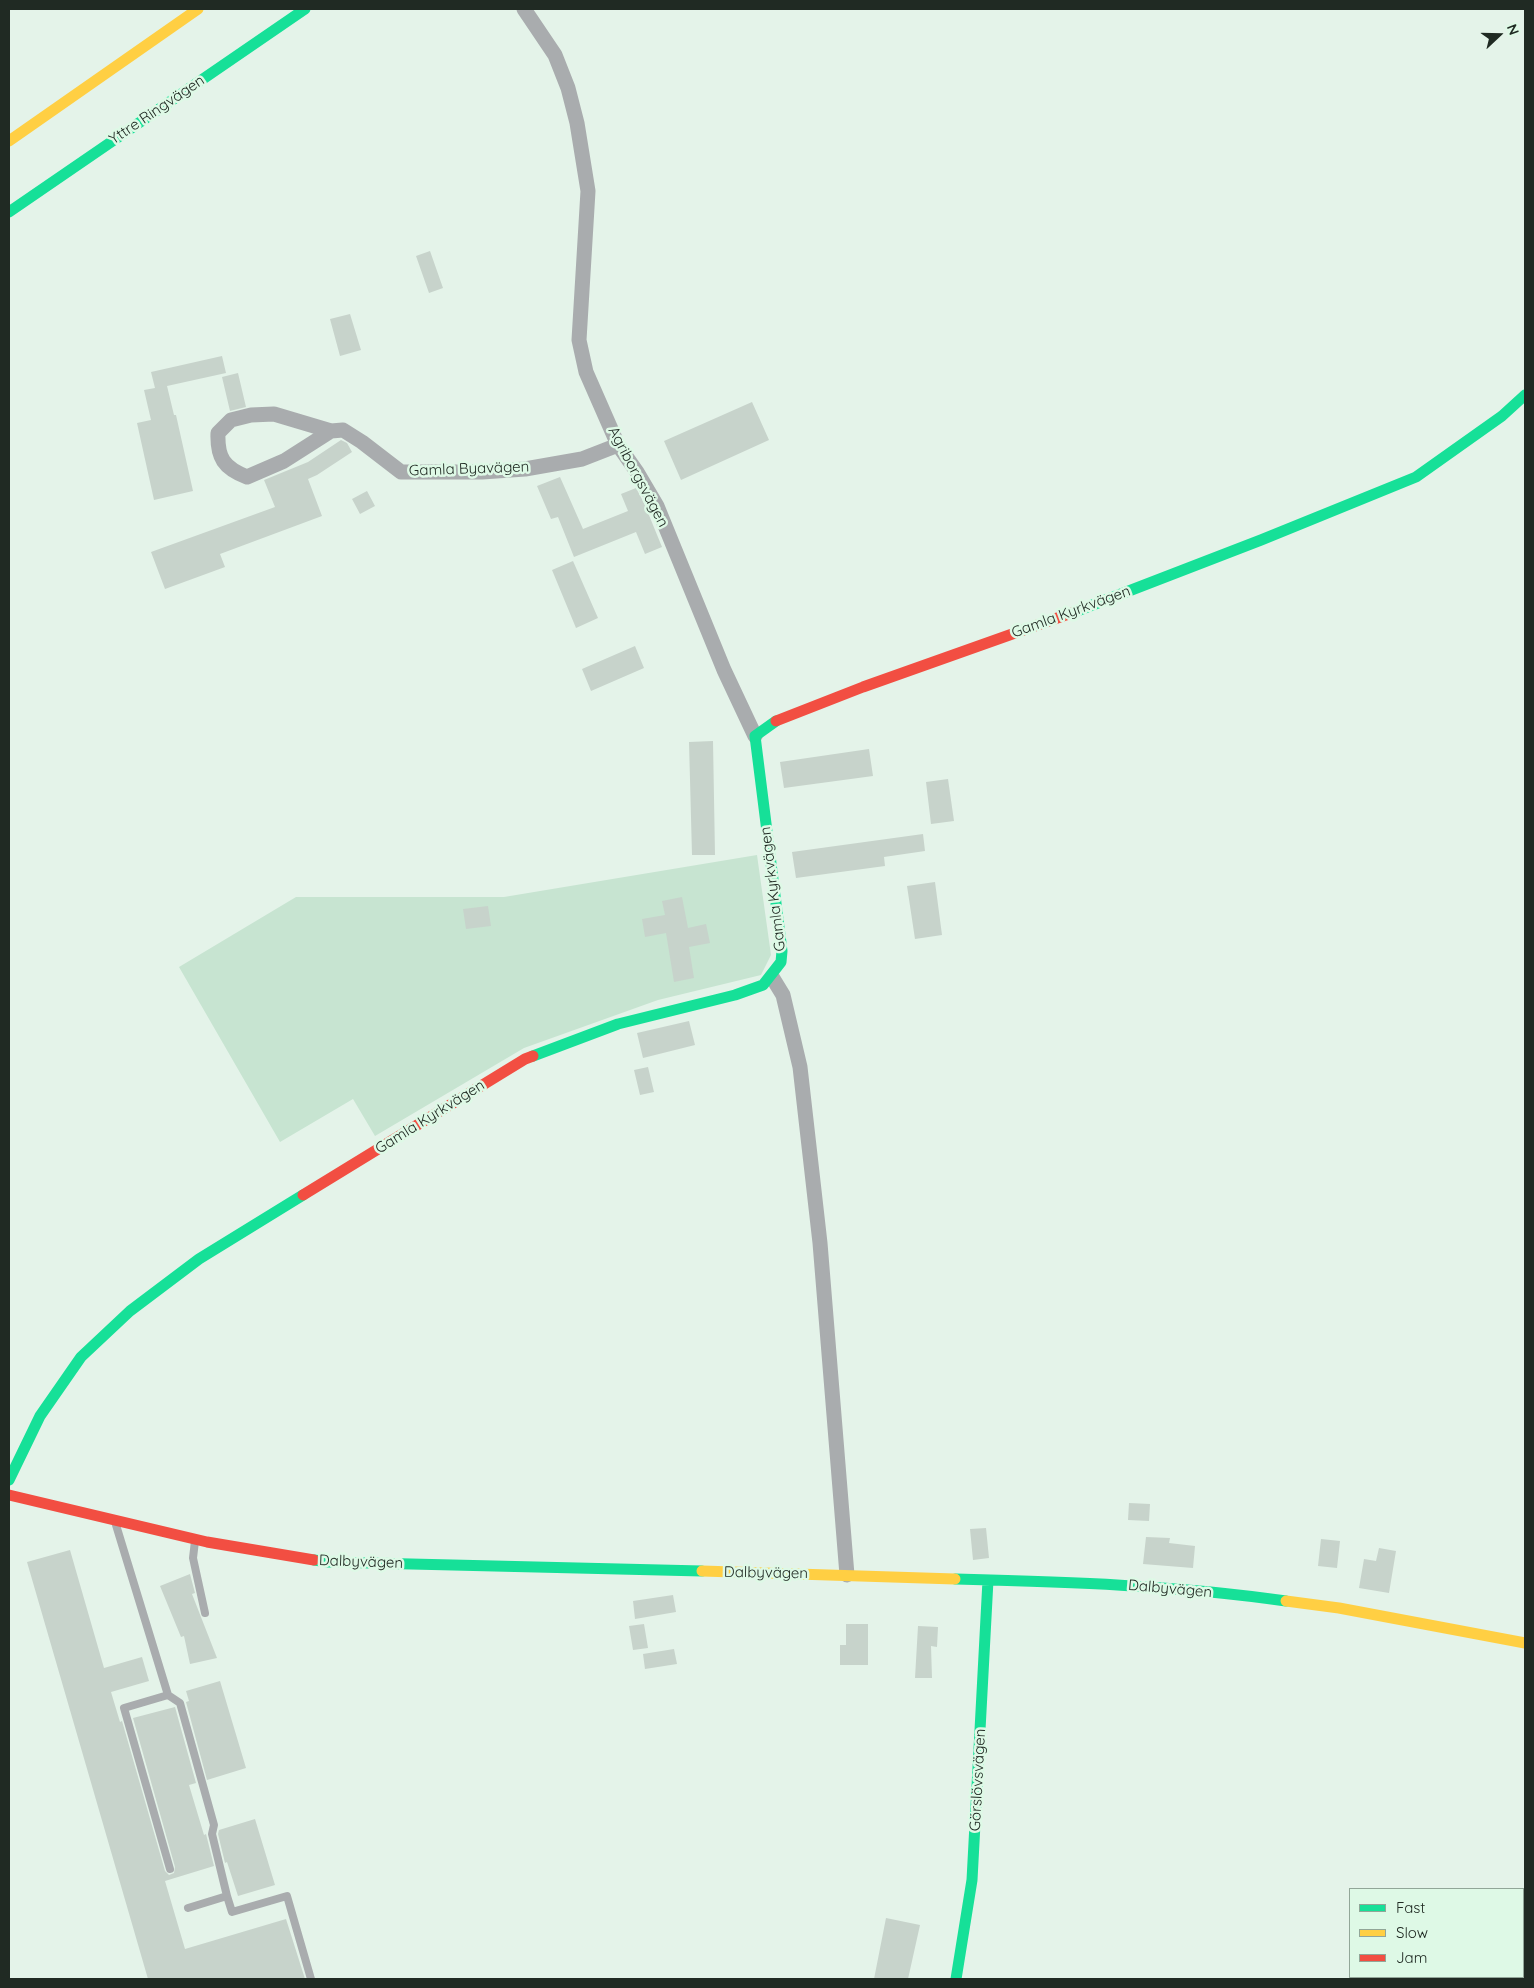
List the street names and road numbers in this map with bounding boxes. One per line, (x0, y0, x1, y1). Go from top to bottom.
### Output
street label: Yttre Ringvägen (106, 71, 208, 149)
street label: Agriborgsvägen (604, 424, 672, 530)
street label: Gamla Byavägen (409, 458, 529, 480)
street label: Gamla Kyrkvägen (1009, 582, 1133, 642)
street label: Gamla Kyrkvägen (756, 826, 790, 952)
street label: Gamla Kyrkvägen (372, 1076, 488, 1158)
street label: Dalbyvägen (319, 1552, 403, 1572)
street label: Dalbyvägen (724, 1563, 808, 1583)
street label: Dalbyvägen (1127, 1576, 1213, 1602)
street label: Görslövsvägen (966, 1728, 990, 1832)

